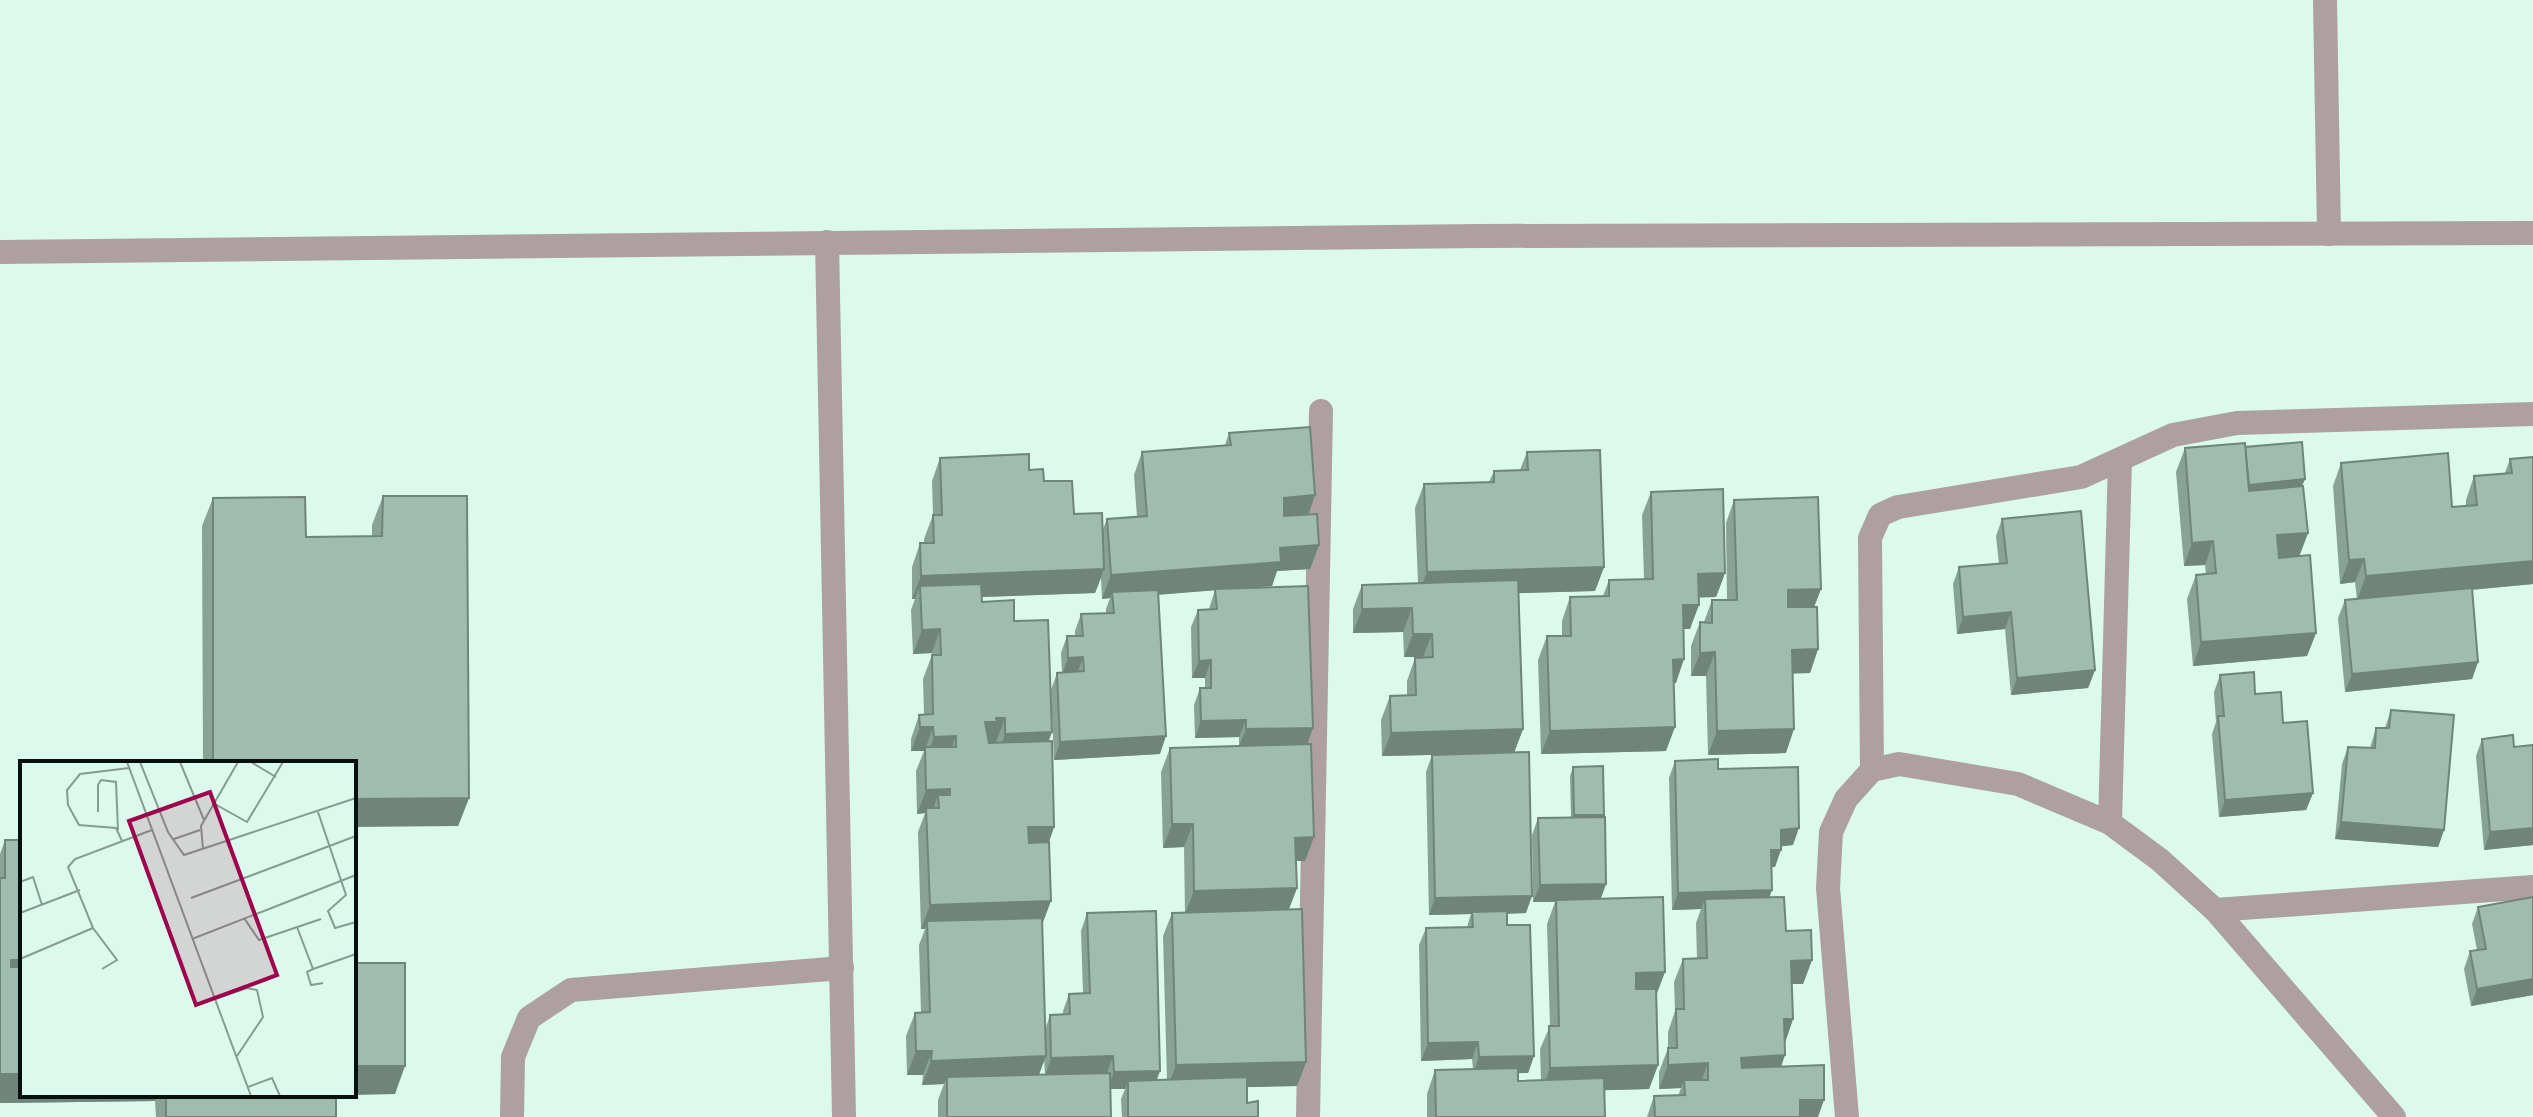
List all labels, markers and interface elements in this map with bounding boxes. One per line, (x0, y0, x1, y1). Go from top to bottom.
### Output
inset map (20, 761, 356, 1097)

